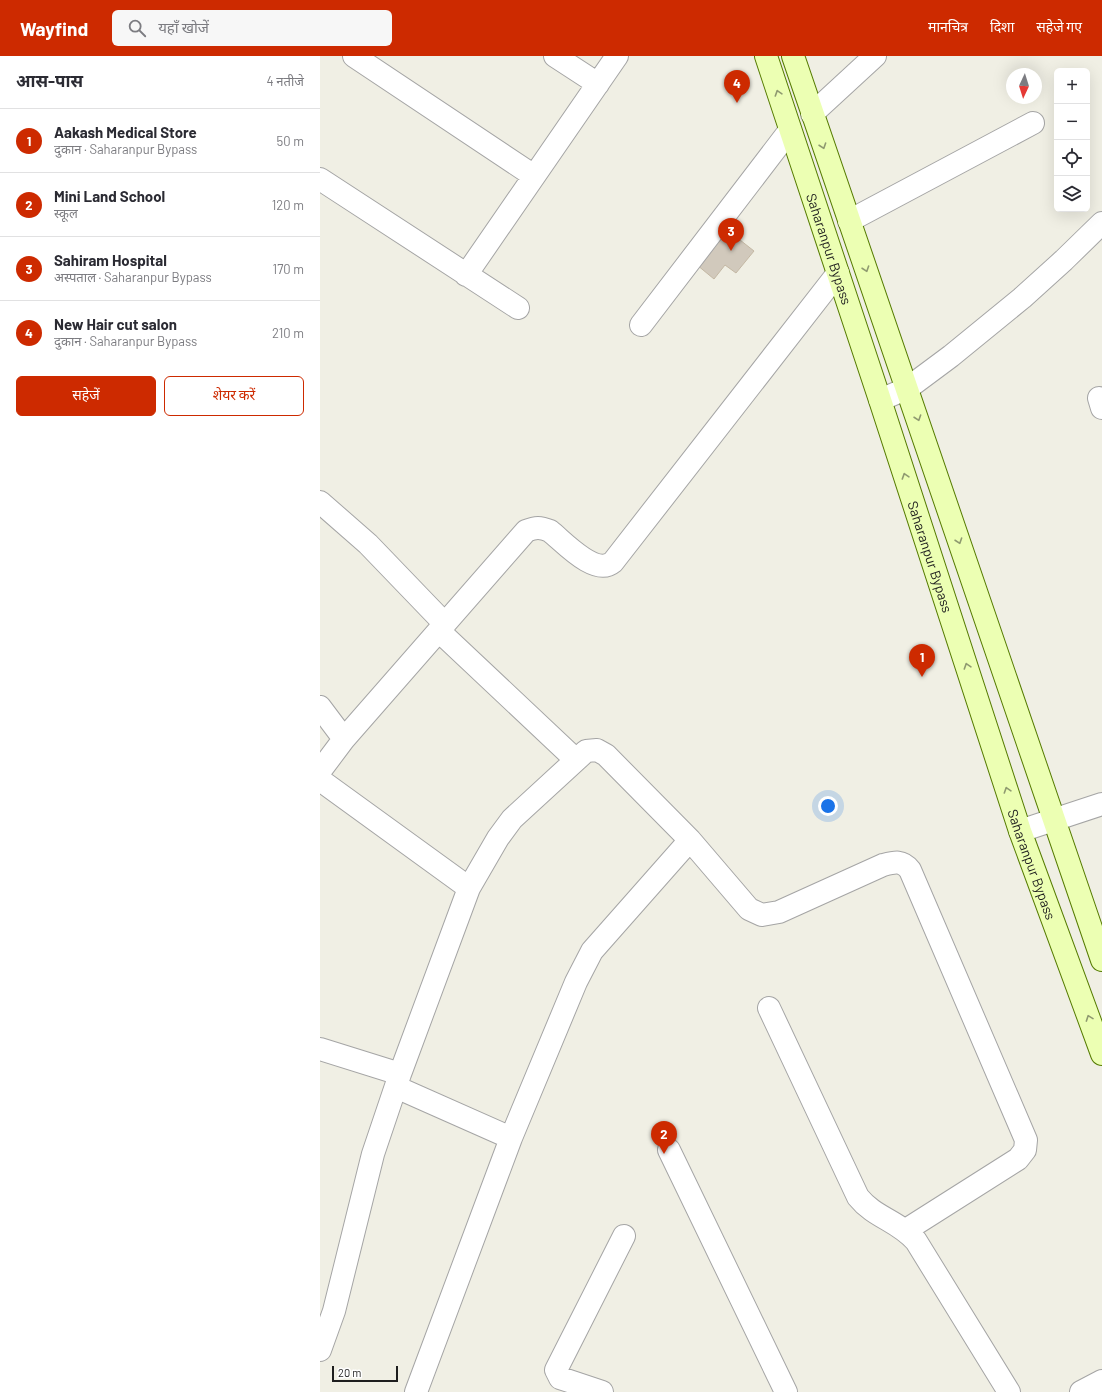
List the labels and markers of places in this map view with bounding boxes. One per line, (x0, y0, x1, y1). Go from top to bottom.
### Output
pin: 4 (724, 70, 750, 103)
pin: 3 (718, 218, 744, 251)
pin: 1 (909, 644, 935, 677)
pin: 2 (651, 1121, 677, 1154)

